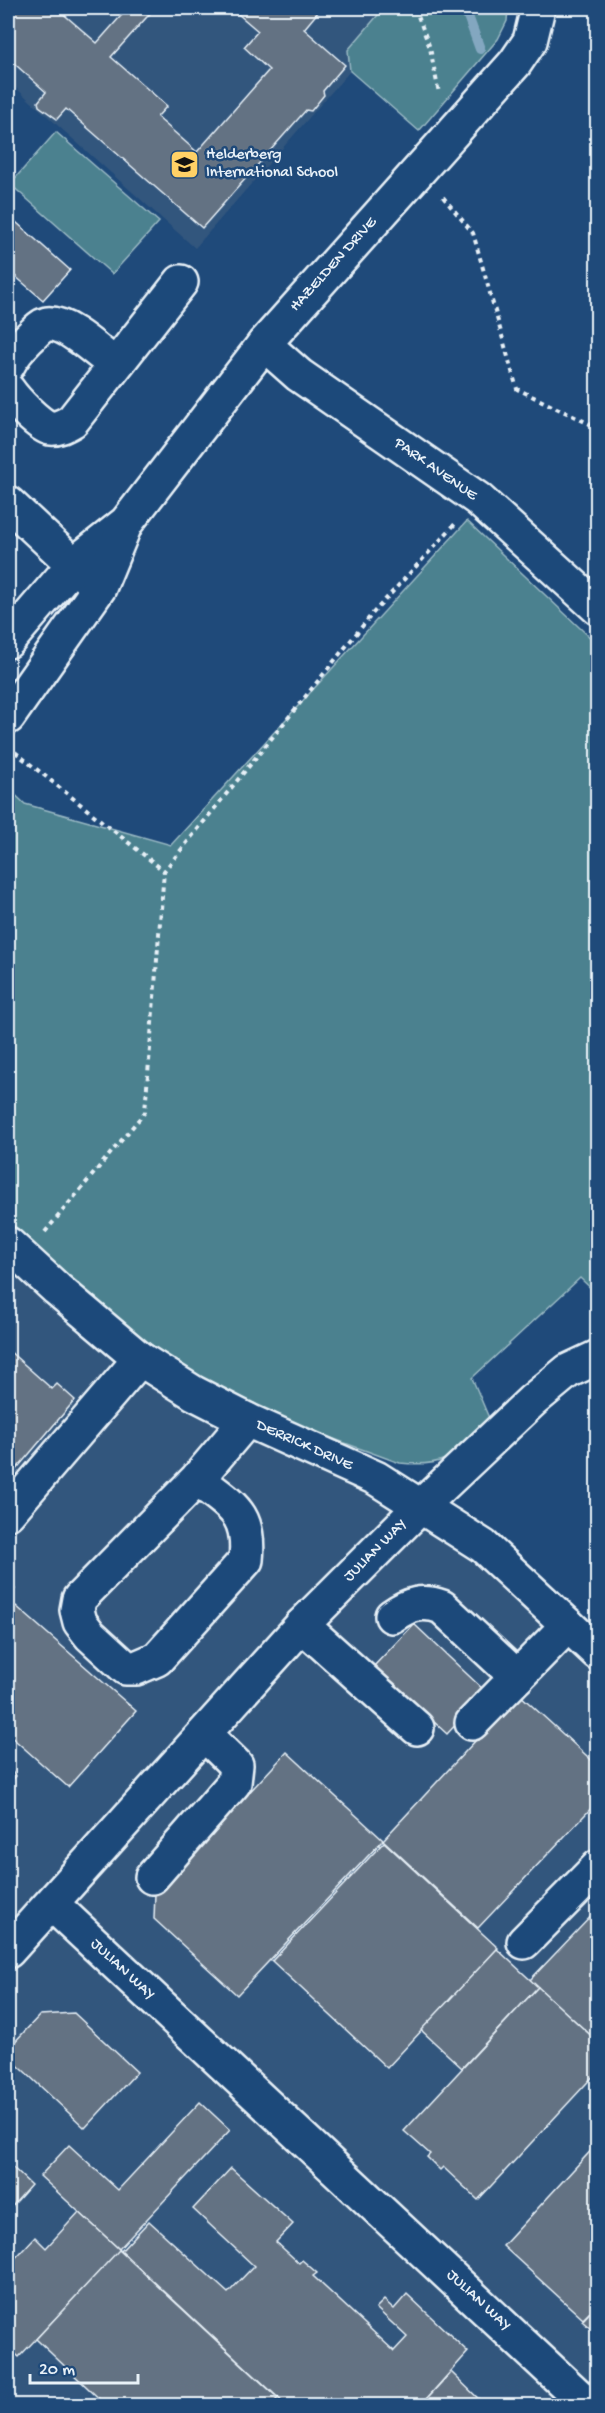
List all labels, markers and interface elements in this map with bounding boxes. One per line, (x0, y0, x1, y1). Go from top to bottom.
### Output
place label: Helderberg International School (206, 146, 338, 183)
school or university icon: Helderberg International School (169, 148, 201, 180)
street label: HAZELDEN DRIVE (286, 213, 382, 316)
street label: PARK AVENUE (389, 434, 481, 506)
street label: DERRICK DRIVE (252, 1416, 356, 1476)
street label: JULIAN WAY (340, 1515, 412, 1587)
street label: JULIAN WAY (86, 1935, 158, 2005)
street label: JULIAN WAY (442, 2266, 514, 2336)
scale bar (30, 2347, 138, 2385)
text: 20 m (39, 2360, 75, 2381)

